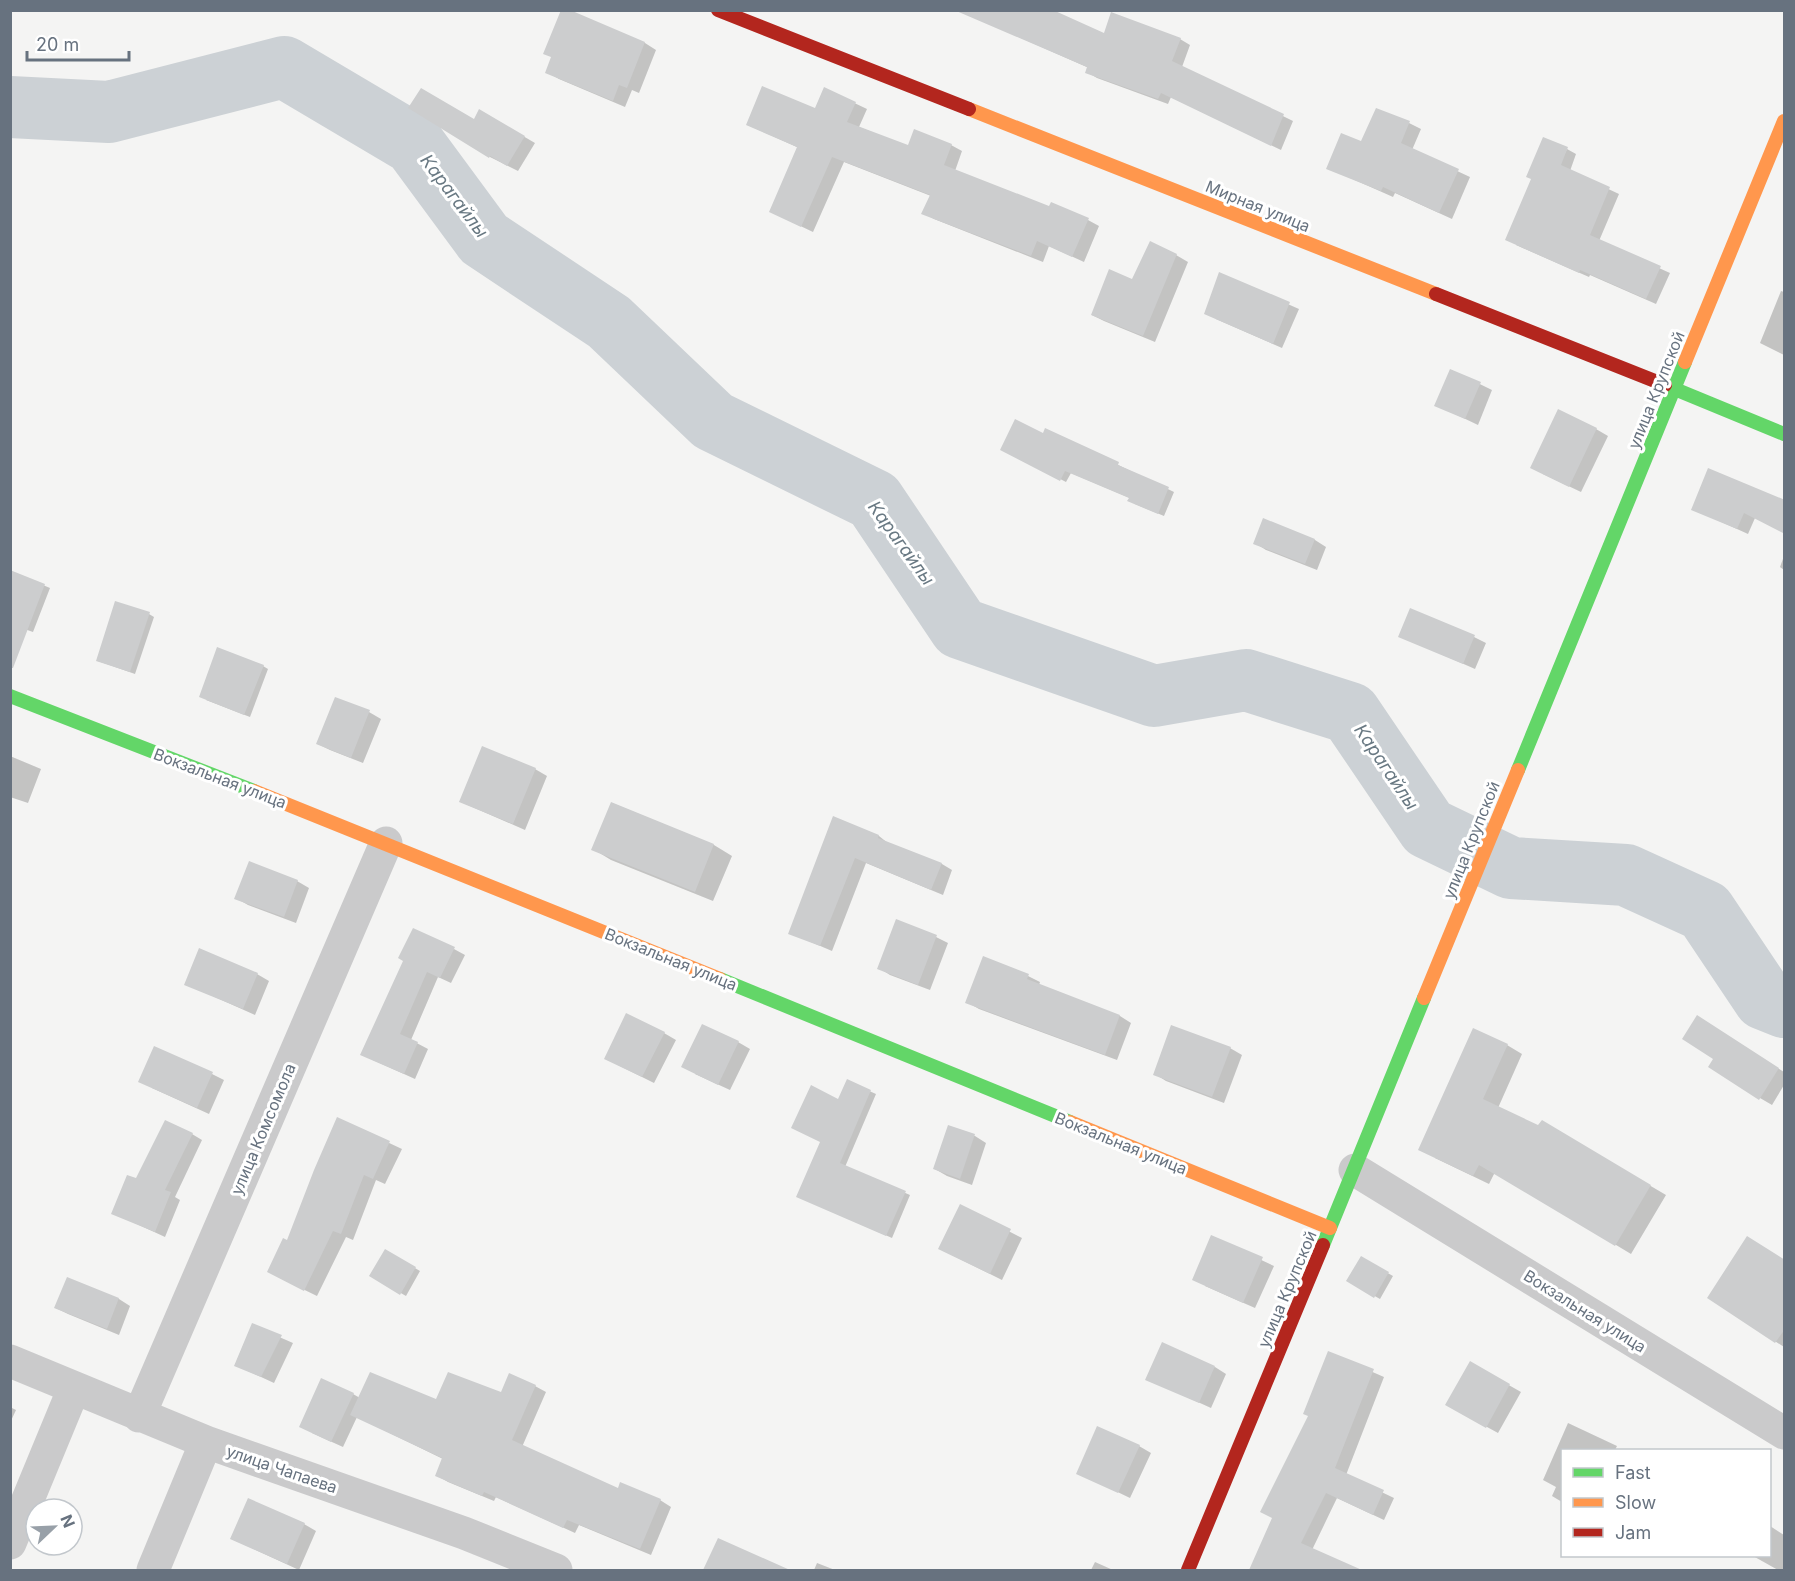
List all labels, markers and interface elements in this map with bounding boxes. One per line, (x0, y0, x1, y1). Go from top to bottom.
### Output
scale bar (27, 24, 129, 62)
text: 20 m (36, 34, 79, 55)
water label: Карагайлы (416, 150, 492, 241)
street label: Мирная улица (1203, 176, 1313, 236)
street label: улица Крупской (1623, 328, 1689, 452)
water label: Карагайлы (864, 497, 939, 589)
water label: Карагайлы (1350, 720, 1423, 813)
street label: Вокзальная улица (151, 743, 289, 813)
street label: улица Крупской (1438, 778, 1504, 902)
street label: Вокзальная улица (602, 923, 740, 995)
street label: улица Комсомола (226, 1060, 300, 1198)
street label: Вокзальная улица (1052, 1107, 1190, 1179)
street label: улица Крупской (1253, 1228, 1321, 1350)
street label: Вокзальная улица (1520, 1265, 1650, 1357)
street label: улица Чапаева (224, 1441, 340, 1497)
legend (1561, 1449, 1771, 1557)
text: Fast (1615, 1462, 1651, 1483)
text: Slow (1615, 1492, 1656, 1513)
north arrow (24, 1497, 84, 1557)
text: N (56, 1512, 79, 1531)
text: Jam (1615, 1522, 1651, 1543)

